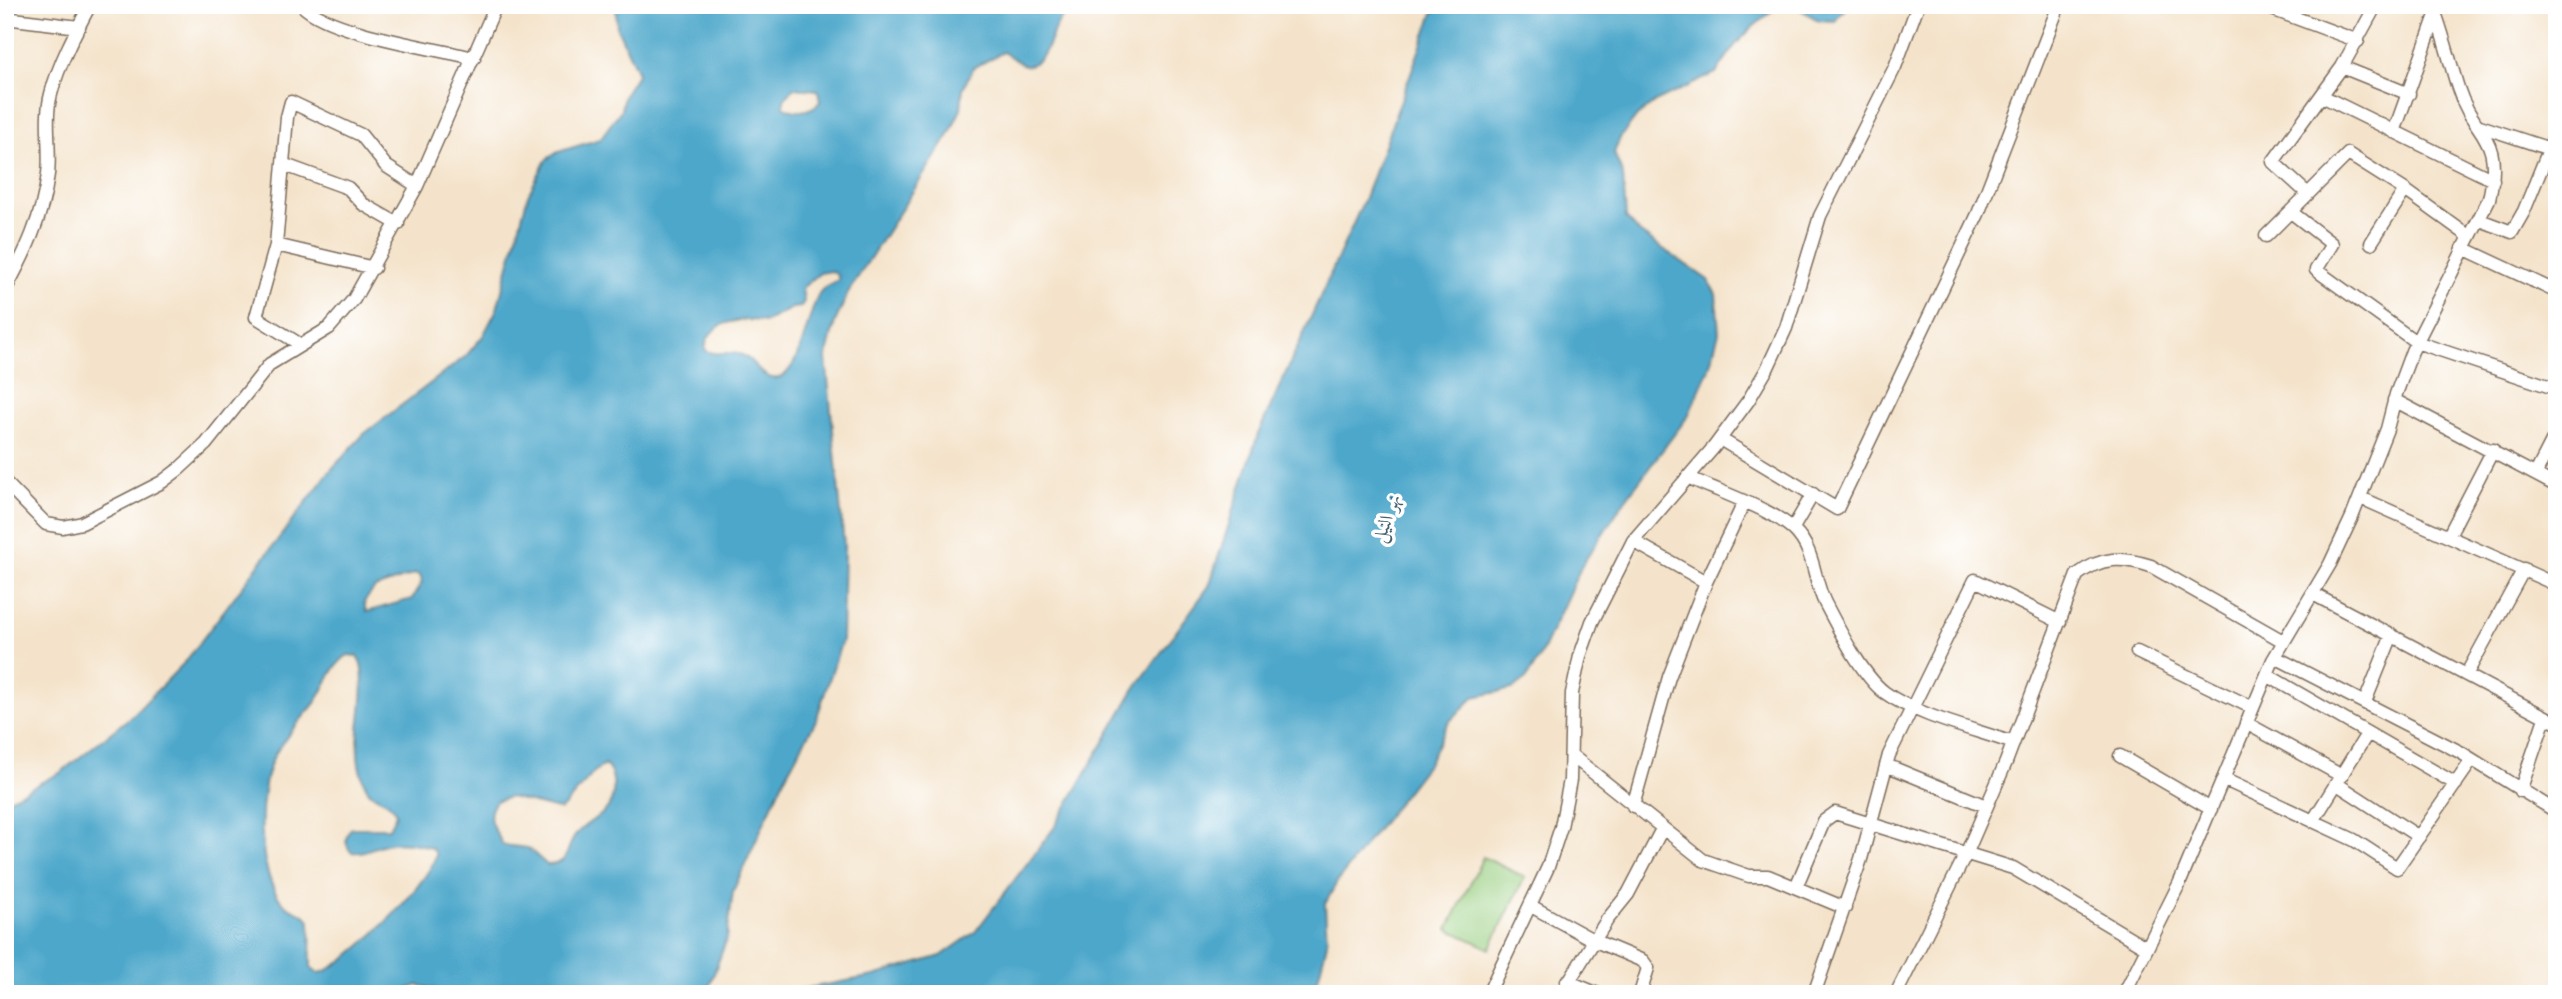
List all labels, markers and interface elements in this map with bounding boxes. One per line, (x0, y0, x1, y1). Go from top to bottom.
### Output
water label: نهر النيل (1367, 490, 1407, 546)

